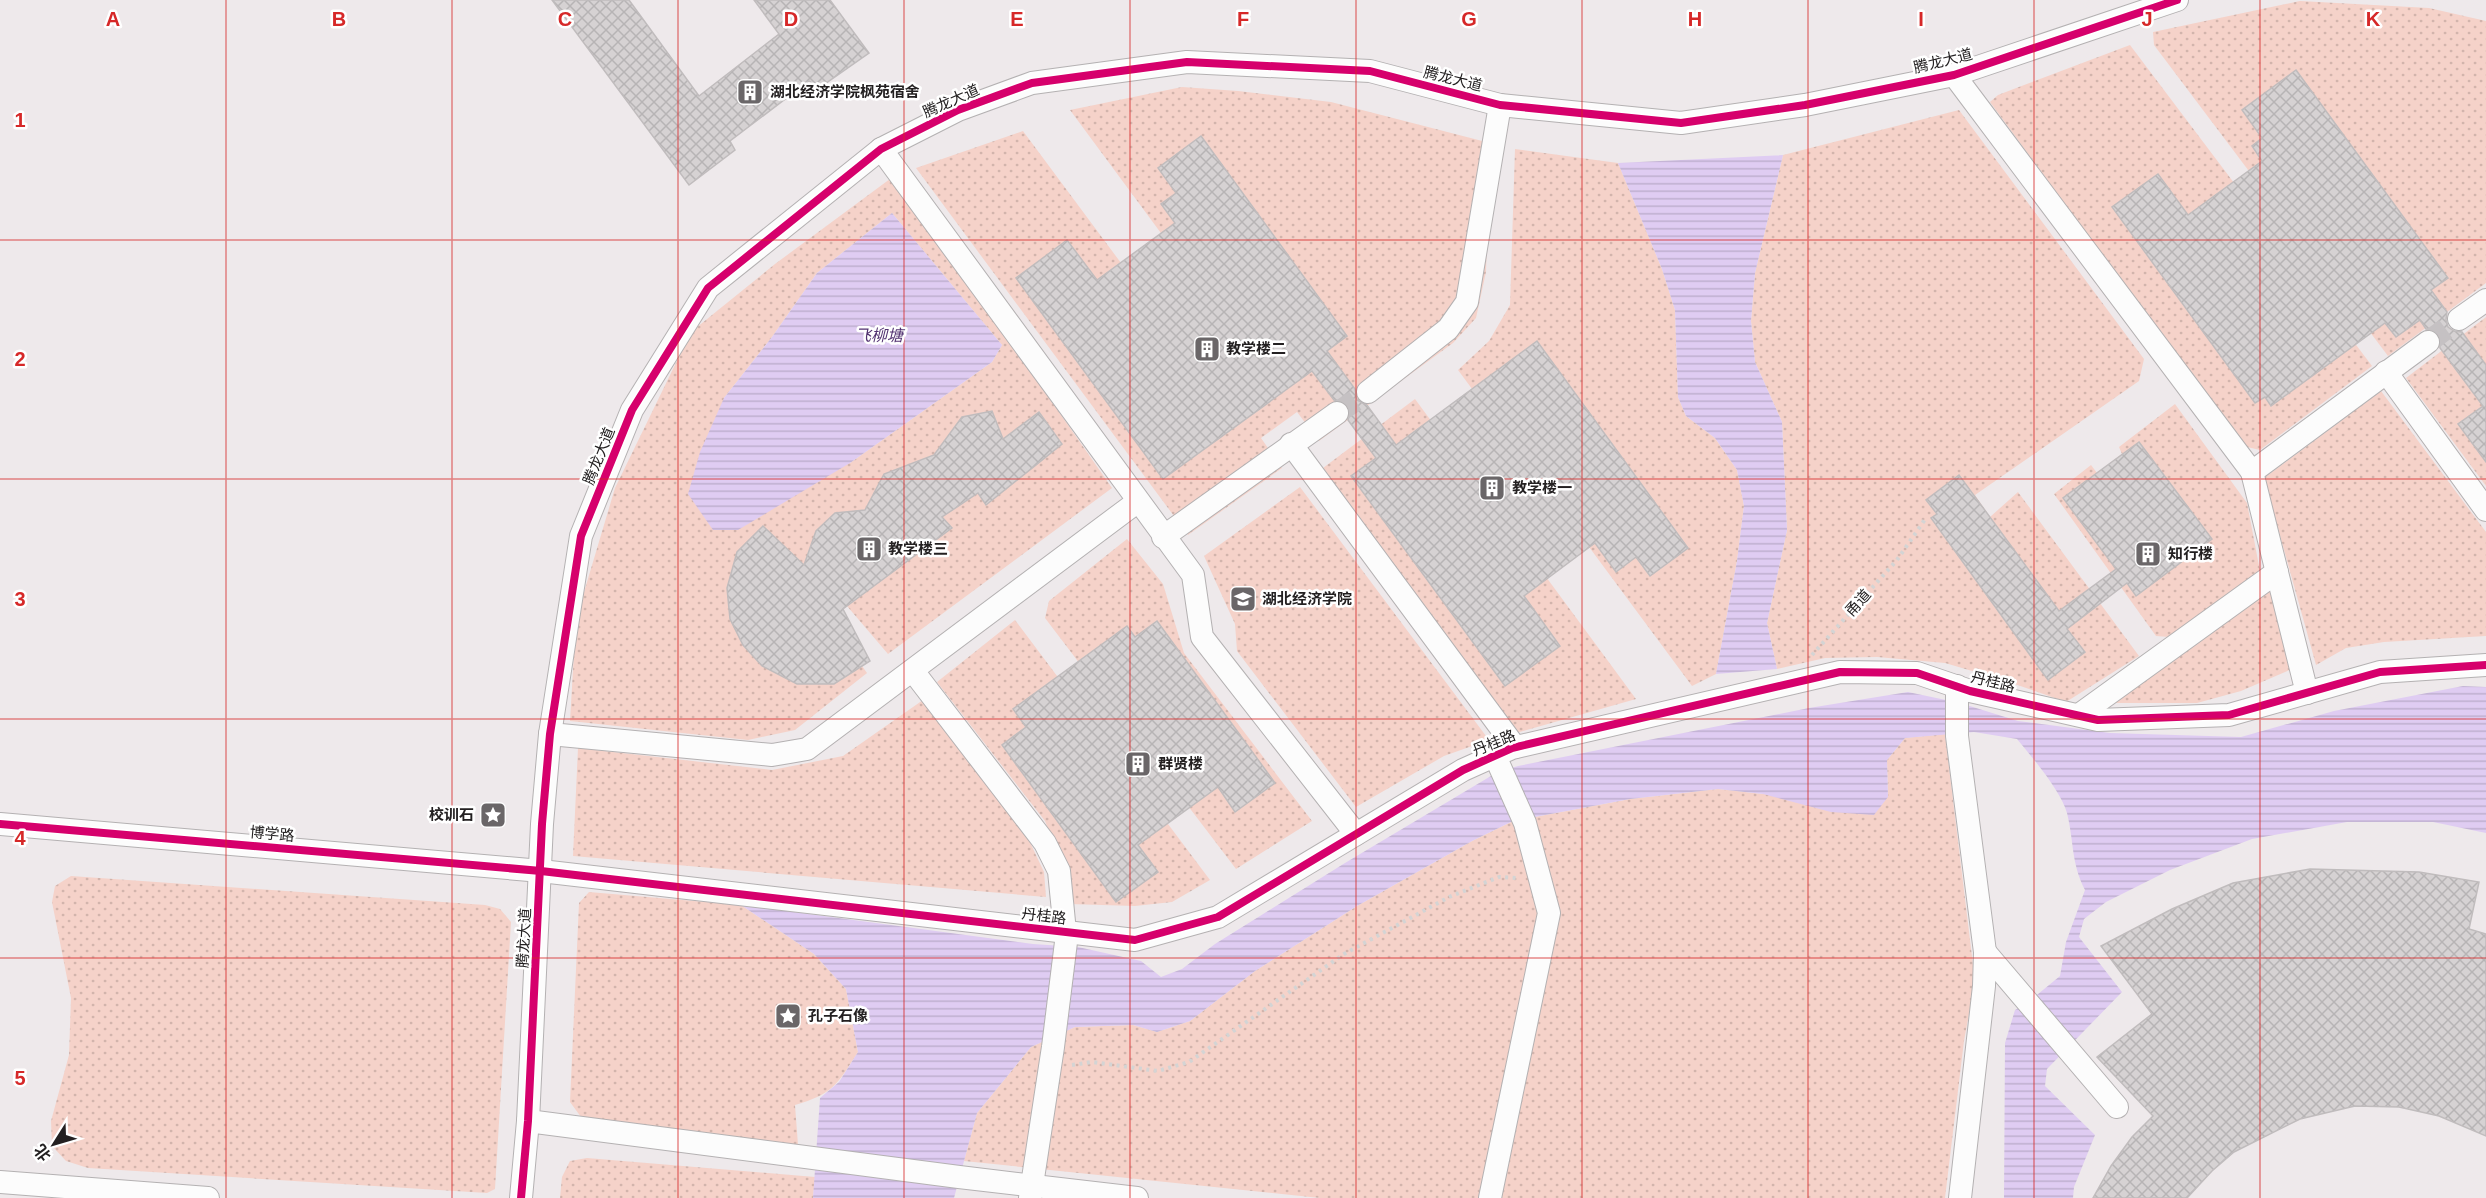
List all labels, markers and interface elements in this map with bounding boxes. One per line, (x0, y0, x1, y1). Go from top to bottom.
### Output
text: A (106, 8, 120, 30)
text: B (332, 8, 346, 30)
text: C (558, 8, 572, 30)
text: D (784, 8, 798, 30)
text: E (1010, 8, 1024, 30)
text: F (1237, 8, 1249, 30)
text: G (1461, 8, 1477, 30)
text: H (1688, 8, 1702, 30)
text: I (1918, 8, 1924, 30)
text: J (2141, 8, 2153, 30)
text: K (2366, 8, 2381, 30)
street label: 腾龙大道 (1912, 45, 1974, 76)
street label: 腾龙大道 (1422, 63, 1484, 94)
building icon: 湖北经济学院枫苑宿舍 (735, 77, 765, 107)
street label: 腾龙大道 (920, 81, 982, 121)
place label: 湖北经济学院枫苑宿舍 (770, 83, 920, 100)
text: 1 (14, 109, 26, 131)
water label: 飞柳塘 (855, 327, 906, 344)
building icon: 教学楼二 (1192, 334, 1222, 364)
place label: 教学楼二 (1226, 340, 1286, 357)
text: 2 (14, 348, 26, 370)
street label: 腾龙大道 (579, 425, 618, 487)
building icon: 教学楼一 (1477, 473, 1507, 503)
place label: 教学楼一 (1512, 479, 1572, 496)
building icon: 教学楼三 (854, 534, 884, 564)
building icon: 知行楼 (2133, 539, 2163, 569)
place label: 教学楼三 (888, 540, 948, 557)
place label: 知行楼 (2168, 545, 2213, 562)
school or university icon: 湖北经济学院 (1228, 584, 1258, 614)
street label: 甬道 (1841, 586, 1874, 620)
text: 3 (14, 588, 26, 610)
place label: 湖北经济学院 (1262, 590, 1352, 607)
street label: 丹桂路 (1969, 668, 2017, 695)
street label: 丹桂路 (1470, 726, 1518, 759)
building icon: 群贤楼 (1123, 749, 1153, 779)
place label: 群贤楼 (1158, 755, 1203, 772)
place icon: 校训石 (478, 800, 508, 830)
place label: 校训石 (429, 806, 474, 823)
street label: 博学路 (249, 823, 295, 844)
text: 4 (14, 827, 26, 849)
street label: 丹桂路 (1021, 904, 1067, 927)
street label: 腾龙大道 (513, 908, 534, 968)
place icon: 孔子石像 (773, 1001, 803, 1031)
place label: 孔子石像 (808, 1007, 868, 1024)
text: 5 (14, 1067, 26, 1089)
north arrow (24, 1114, 84, 1174)
text: 北 (31, 1141, 54, 1164)

